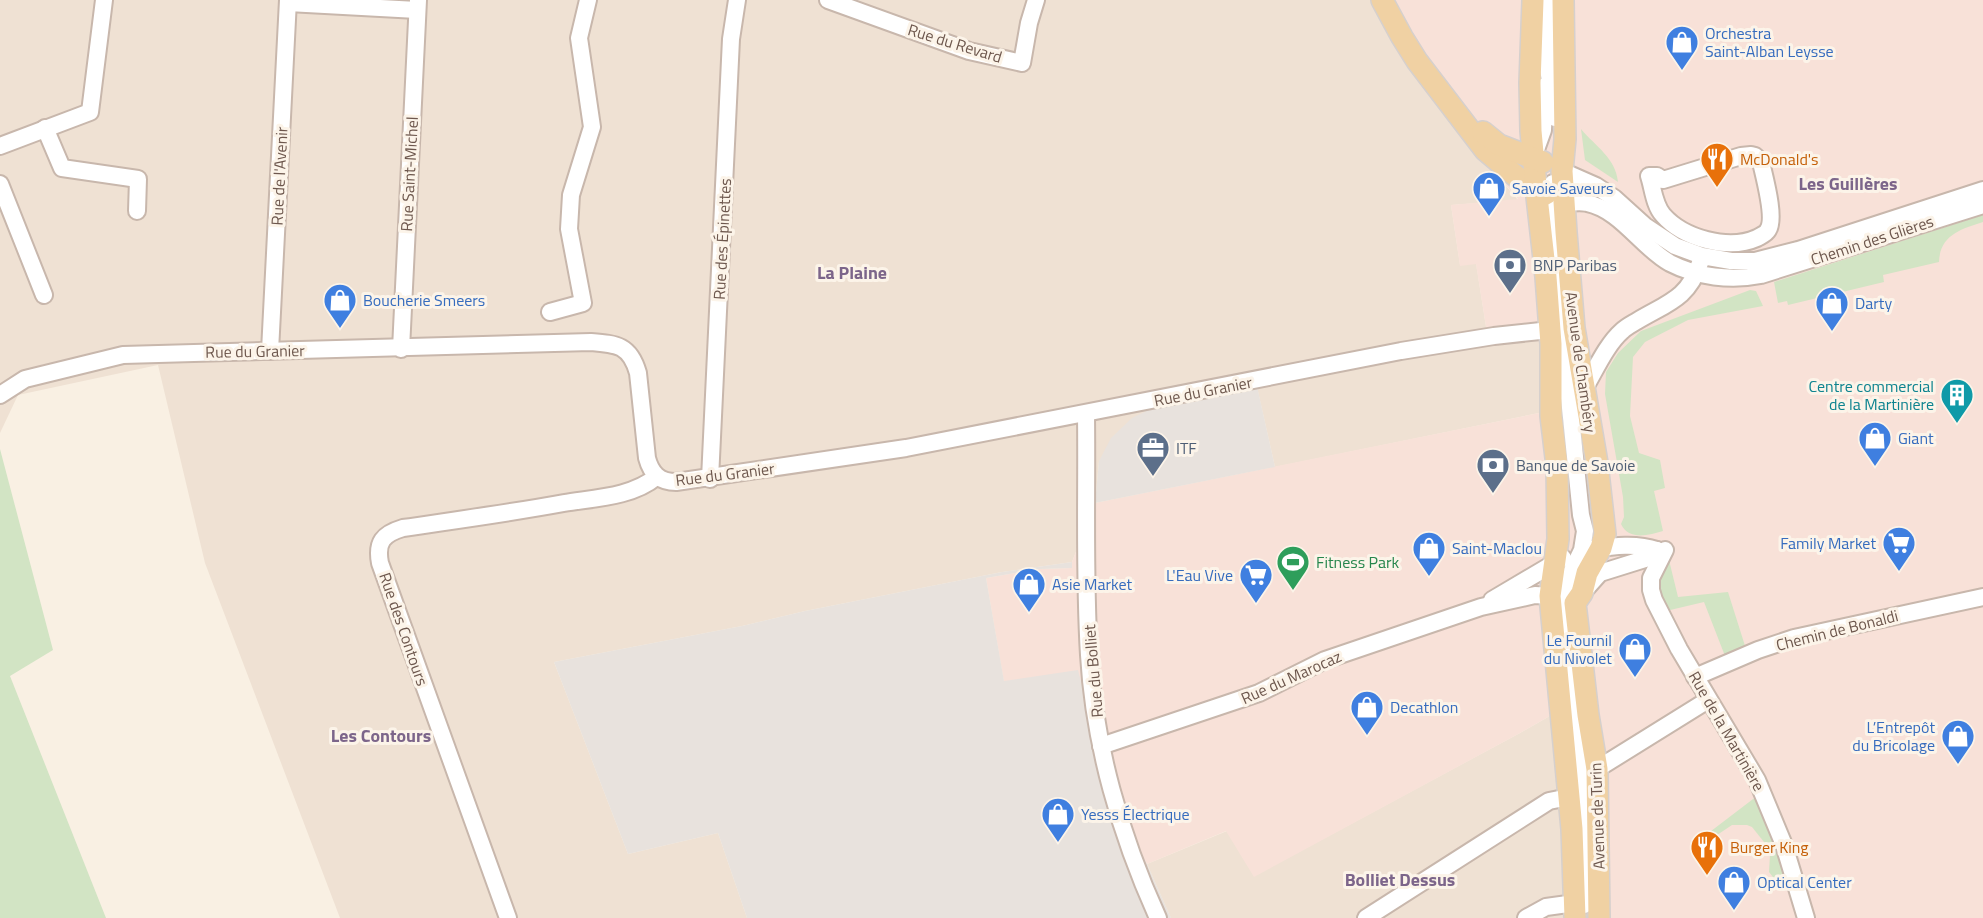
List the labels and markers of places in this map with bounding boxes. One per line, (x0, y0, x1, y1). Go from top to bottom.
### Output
place label: Orchestra Saint-Alban Leysse (1705, 21, 1834, 63)
shop icon: Orchestra Saint-Alban Leysse (1664, 24, 1700, 71)
restaurant icon: McDonald's (1699, 141, 1735, 188)
place label: McDonald's (1740, 147, 1819, 171)
shop icon: Savoie Saveurs (1471, 170, 1507, 217)
place label: Savoie Saveurs (1512, 176, 1613, 200)
bank icon: BNP Paribas (1492, 247, 1528, 294)
place label: BNP Paribas (1533, 253, 1617, 277)
shop icon: Boucherie Smeers (322, 282, 358, 329)
shop icon: Darty (1814, 285, 1850, 332)
place label: Boucherie Smeers (363, 288, 485, 312)
place label: Darty (1855, 291, 1892, 315)
place label: Centre commercial de la Martinière (1809, 374, 1934, 416)
building icon: Centre commercial de la Martinière (1939, 377, 1975, 424)
shop icon: Giant (1857, 420, 1893, 467)
place label: Giant (1898, 426, 1934, 450)
office icon: ITF (1135, 430, 1171, 477)
place label: ITF (1176, 436, 1197, 460)
bank icon: Banque de Savoie (1475, 447, 1511, 494)
place label: Banque de Savoie (1516, 453, 1635, 477)
supermarket icon: Family Market (1881, 525, 1917, 572)
shop icon: Saint-Maclou (1411, 530, 1447, 577)
place label: Family Market (1780, 531, 1876, 555)
place label: Saint-Maclou (1452, 536, 1542, 560)
sports icon: Fitness Park (1275, 544, 1311, 591)
place label: Fitness Park (1316, 550, 1400, 574)
supermarket icon: L'Eau Vive (1238, 557, 1274, 604)
place label: L'Eau Vive (1166, 563, 1233, 587)
shop icon: Asie Market (1011, 566, 1047, 613)
place label: Asie Market (1052, 572, 1133, 596)
place label: Le Fournil du Nivolet (1544, 628, 1612, 670)
shop icon: Le Fournil du Nivolet (1617, 631, 1653, 678)
shop icon: Decathlon (1349, 689, 1385, 736)
place label: Decathlon (1390, 695, 1458, 719)
place label: L’Entrepôt du Bricolage (1852, 715, 1935, 757)
shop icon: L’Entrepôt du Bricolage (1940, 718, 1976, 765)
shop icon: Yesss Électrique (1040, 796, 1076, 843)
place label: Yesss Électrique (1081, 802, 1190, 826)
restaurant icon: Burger King (1689, 829, 1725, 876)
place label: Burger King (1730, 835, 1809, 859)
shop icon: Optical Center (1716, 864, 1752, 911)
place label: Optical Center (1757, 870, 1852, 894)

